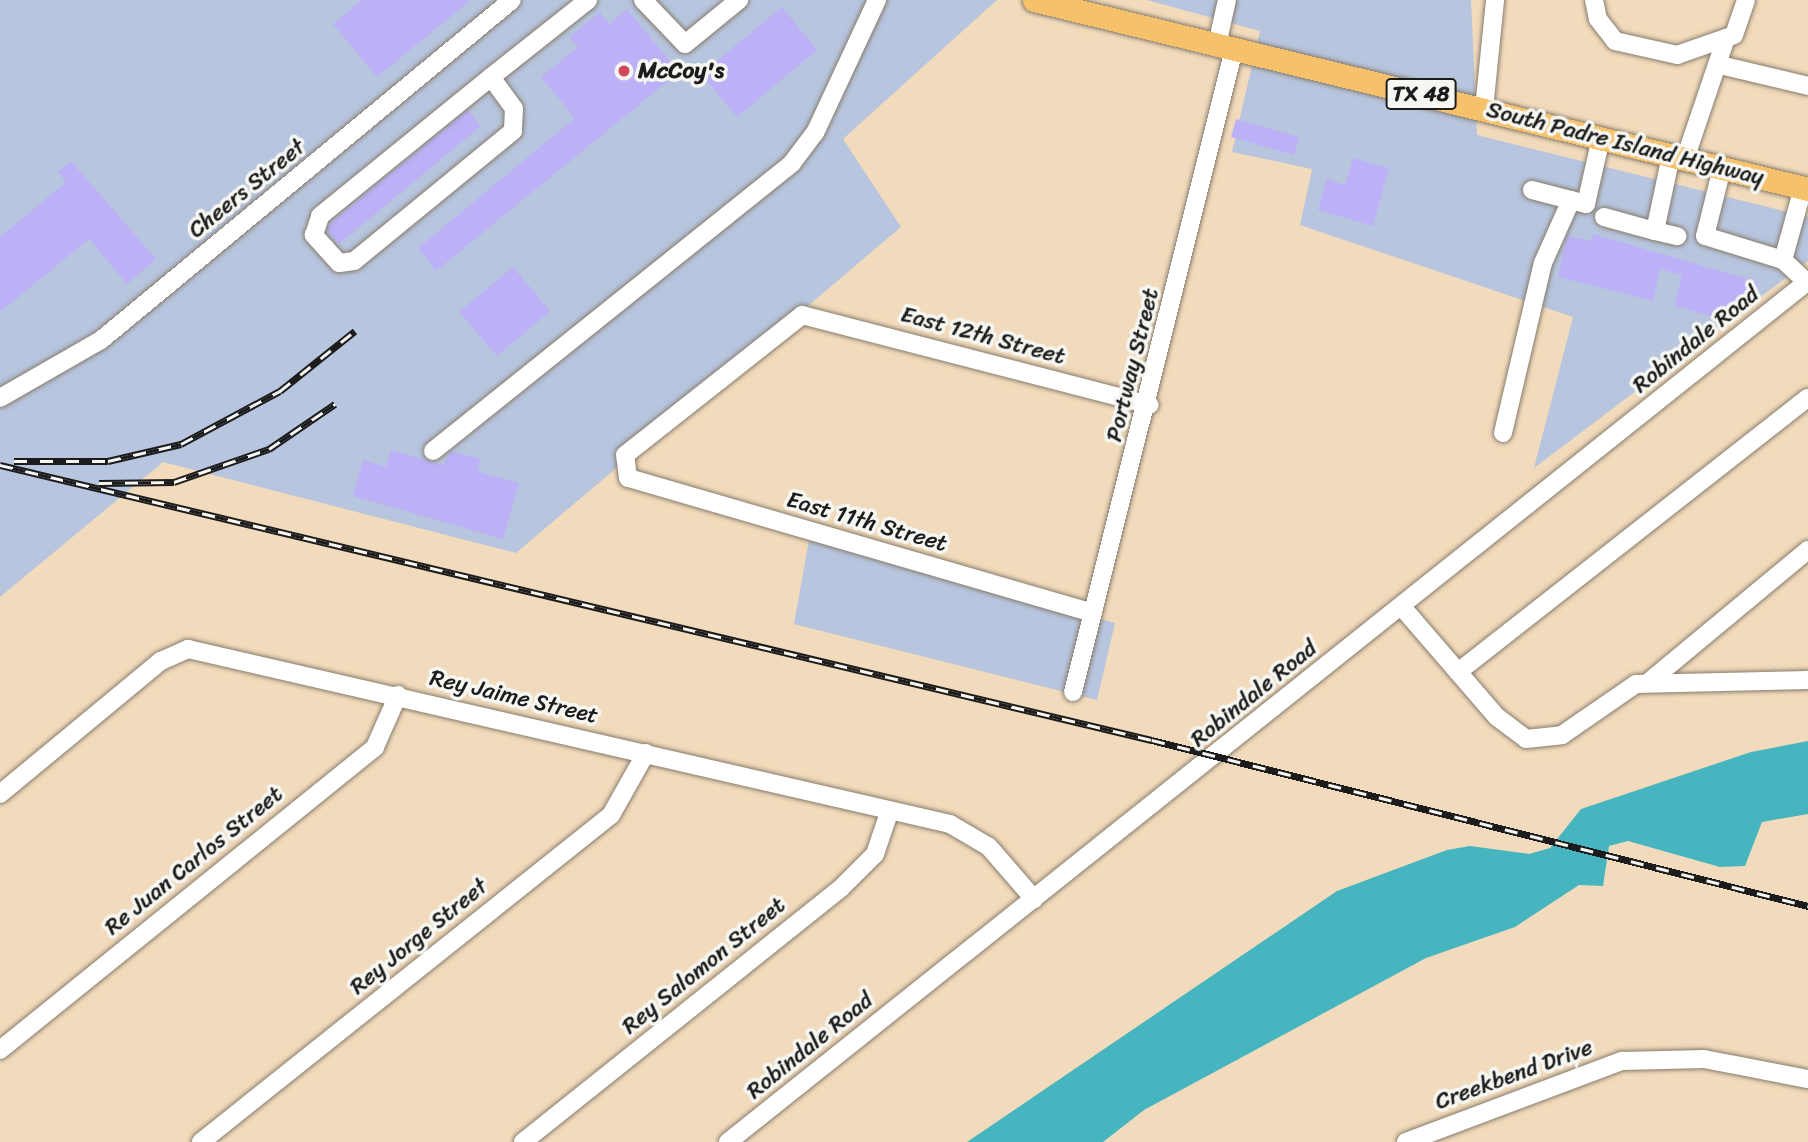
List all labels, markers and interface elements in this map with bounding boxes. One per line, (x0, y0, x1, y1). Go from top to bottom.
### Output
place label: McCoy's (638, 57, 724, 85)
marker: McCoy's (616, 63, 632, 79)
road number: TX 48 (1384, 76, 1458, 112)
street label: South Padre Island Highway (1483, 96, 1767, 192)
street label: Cheers Street (183, 134, 311, 244)
street label: Robindale Road (1627, 281, 1765, 399)
street label: Portway Street (1101, 285, 1165, 445)
street label: East 12th Street (898, 301, 1068, 371)
street label: East 11th Street (784, 486, 950, 558)
street label: Robindale Road (1185, 635, 1323, 753)
street label: Rey Jaime Street (426, 664, 602, 730)
street label: Re Juan Carlos Street (100, 781, 288, 941)
street label: Rey Jorge Street (344, 872, 494, 1002)
street label: Rey Salomon Street (617, 892, 791, 1040)
street label: Robindale Road (741, 987, 879, 1105)
street label: Creekbend Drive (1431, 1034, 1597, 1116)

